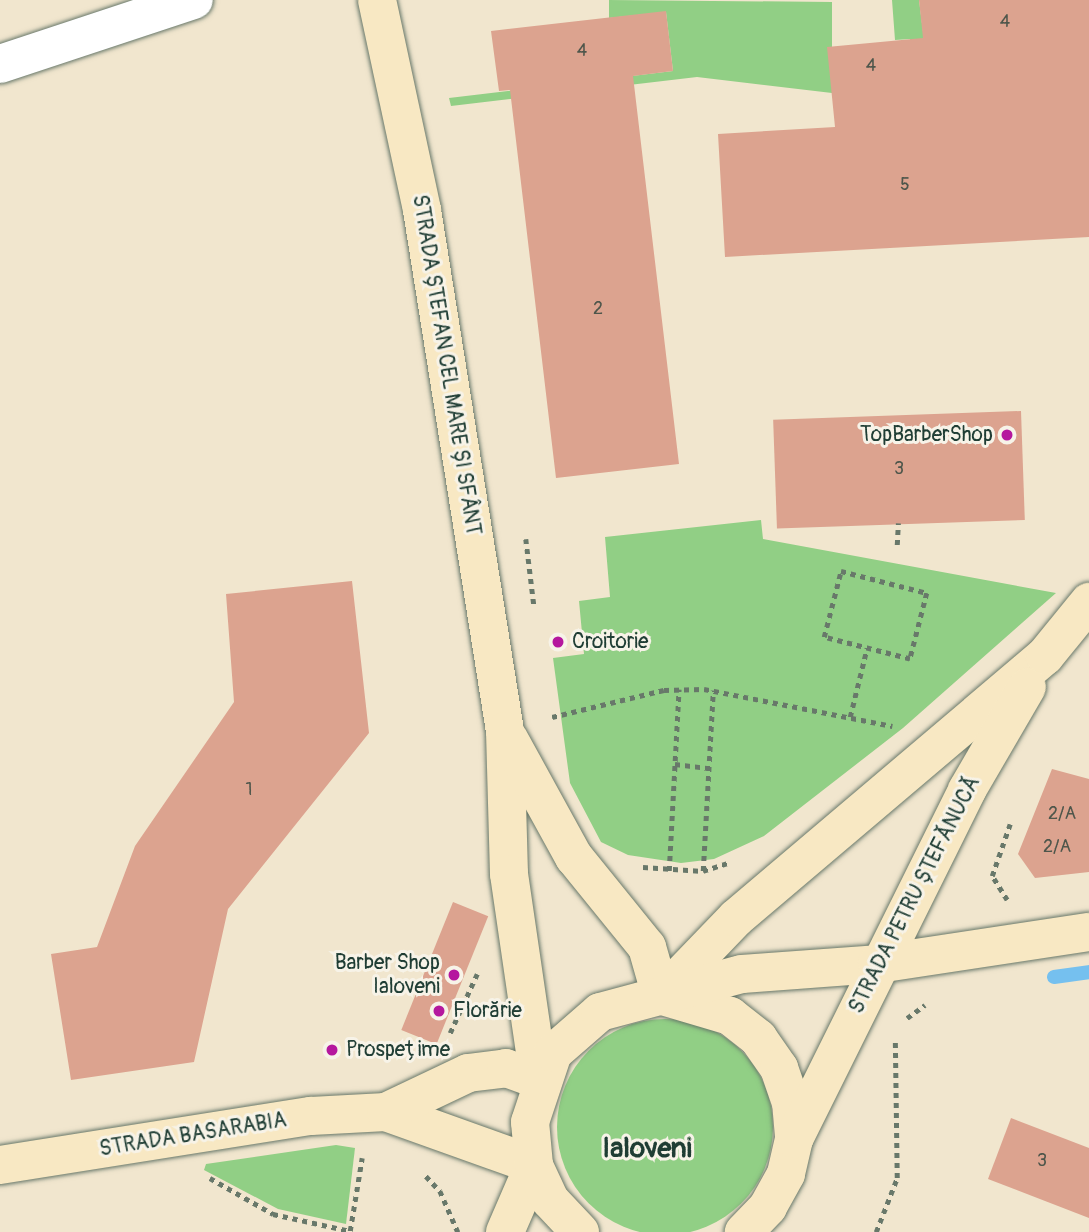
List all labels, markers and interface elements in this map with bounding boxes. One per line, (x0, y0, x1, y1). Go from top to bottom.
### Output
house number: 4 (1000, 11, 1010, 33)
house number: 4 (577, 40, 587, 62)
house number: 4 (866, 55, 876, 77)
house number: 5 (900, 174, 910, 196)
street label: STRADA ȘTEFAN CEL MARE ȘI SFÂNT (407, 193, 485, 537)
house number: 2 (593, 298, 603, 320)
place label: TopBarberShop (860, 422, 993, 448)
marker: TopBarberShop (999, 427, 1015, 443)
house number: 3 (894, 458, 904, 480)
place label: Croitorie (572, 629, 648, 655)
marker: Croitorie (550, 634, 566, 650)
street label: STRADA PETRU ȘTEFĂNUCĂ (844, 772, 986, 1018)
house number: 1 (245, 779, 253, 801)
house number: 2/A (1048, 803, 1076, 825)
house number: 2/A (1043, 836, 1071, 858)
place label: Barber Shop Ialoveni (335, 950, 440, 1000)
marker: Barber Shop Ialoveni (446, 967, 462, 983)
place label: Florărie (453, 998, 522, 1024)
marker: Florărie (431, 1003, 447, 1019)
place label: Prospețime (346, 1037, 450, 1063)
marker: Prospețime (324, 1042, 340, 1058)
street label: STRADA BASARABIA (98, 1108, 288, 1162)
district label: Ialoveni (602, 1132, 692, 1166)
house number: 3 (1037, 1150, 1047, 1172)

